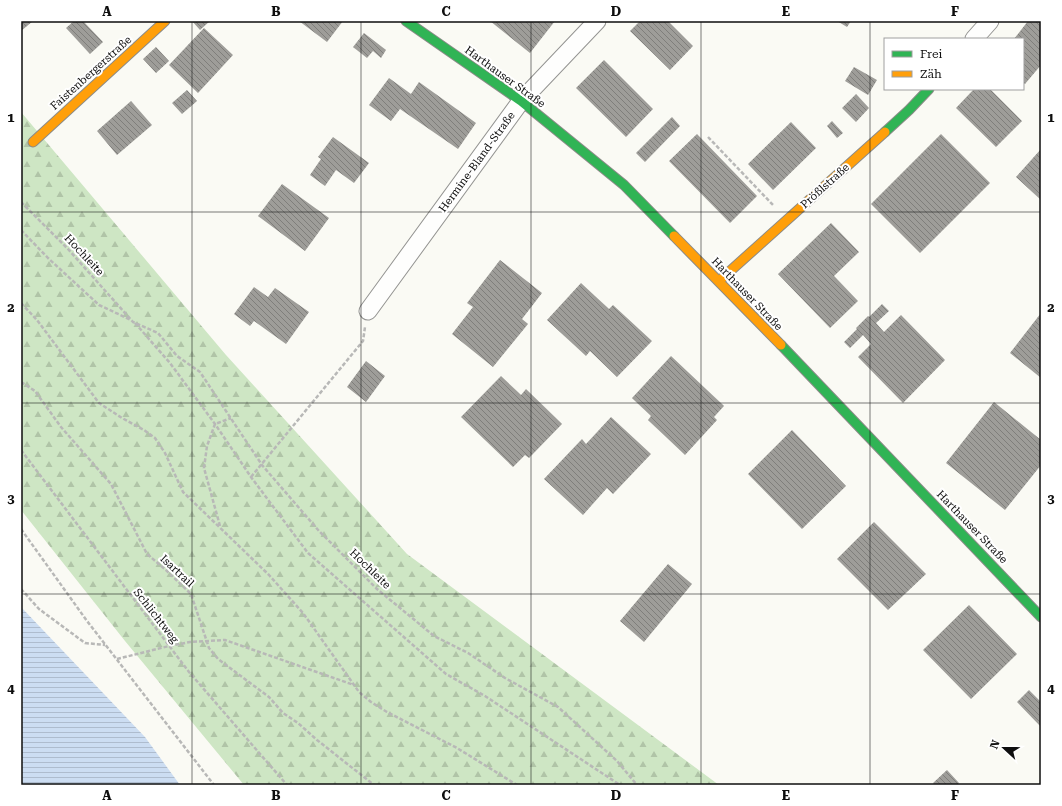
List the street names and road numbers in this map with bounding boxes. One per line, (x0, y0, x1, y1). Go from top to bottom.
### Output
street label: Faistenbergerstraße (48, 33, 134, 113)
street label: Harthauser Straße (462, 43, 548, 111)
street label: Hermine-Bland-Straße (436, 109, 518, 215)
street label: Prößlstraße (798, 161, 852, 211)
street label: Hochleite (62, 232, 106, 278)
street label: Harthauser Straße (709, 255, 785, 333)
street label: Harthauser Straße (934, 488, 1010, 566)
street label: Hochleite (347, 546, 393, 592)
street label: Isartrail (157, 552, 197, 590)
street label: Schlichtweg (131, 586, 182, 646)

